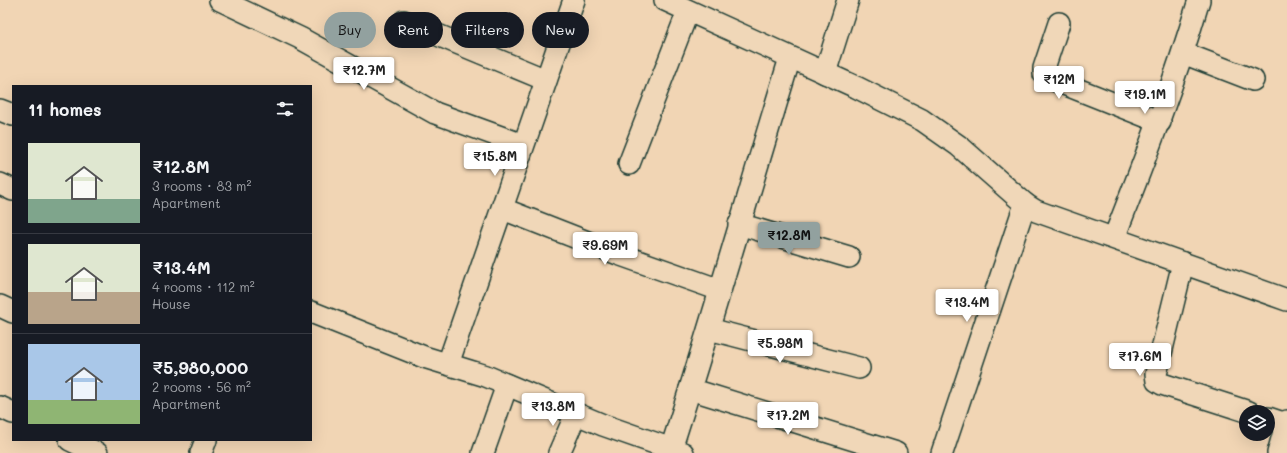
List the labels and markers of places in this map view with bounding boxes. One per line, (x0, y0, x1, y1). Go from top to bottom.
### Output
pin: ₹12.7M (331, 57, 397, 91)
pin: ₹12M (1035, 66, 1083, 100)
pin: ₹19.1M (1112, 81, 1178, 115)
pin: ₹15.8M (462, 143, 528, 177)
pin: ₹12.8M (756, 222, 822, 256)
pin: ₹9.69M (572, 232, 638, 266)
pin: ₹13.4M (934, 289, 1000, 323)
pin: ₹5.98M (747, 330, 813, 364)
pin: ₹17.6M (1107, 343, 1173, 377)
pin: ₹13.8M (520, 393, 586, 427)
pin: ₹17.2M (755, 402, 821, 436)

